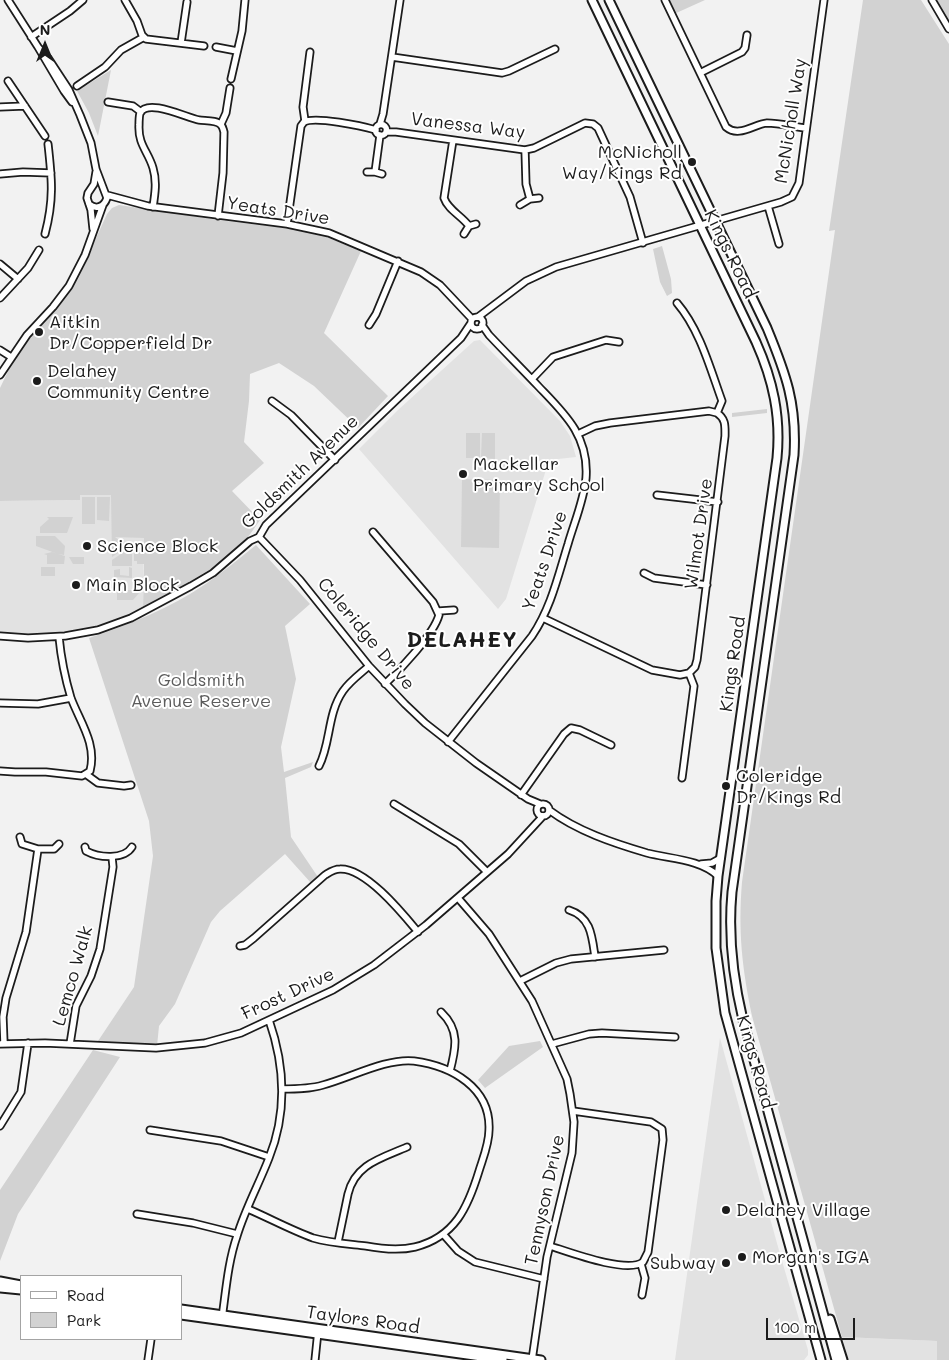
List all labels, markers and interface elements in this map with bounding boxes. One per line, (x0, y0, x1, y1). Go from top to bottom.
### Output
north arrow (20, 20, 70, 70)
text: N (40, 20, 50, 39)
street label: McNicholl Way (770, 57, 812, 185)
street label: Vanessa Way (410, 108, 526, 144)
place label: McNicholl Way/Kings Rd (562, 141, 682, 183)
marker: McNicholl Way/Kings Rd (686, 156, 698, 168)
street label: Yeats Drive (225, 192, 331, 230)
street label: Kings Road (699, 206, 761, 302)
place label: Aitkin Dr/Copperfield Dr (49, 311, 213, 354)
marker: Aitkin Dr/Copperfield Dr (33, 326, 45, 338)
place label: Delahey Community Centre (47, 360, 210, 402)
marker: Delahey Community Centre (31, 375, 43, 387)
street label: Goldsmith Avenue (237, 411, 363, 533)
place label: Mackellar Primary School (473, 453, 605, 496)
marker: Mackellar Primary School (457, 468, 469, 480)
street label: Wilmot Drive (681, 477, 717, 591)
street label: Yeats Drive (518, 508, 572, 614)
place label: Science Block (97, 535, 218, 557)
marker: Science Block (81, 540, 93, 552)
street label: Coleridge Drive (313, 573, 419, 695)
place label: Main Block (86, 574, 179, 596)
marker: Main Block (70, 579, 82, 591)
street label: Kings Road (716, 615, 750, 713)
district label: DELAHEY (406, 627, 518, 653)
park label: Goldsmith Avenue Reserve (131, 669, 271, 712)
place label: Coleridge Dr/Kings Rd (736, 765, 841, 808)
marker: Coleridge Dr/Kings Rd (720, 780, 732, 792)
street label: Lemco Walk (48, 923, 98, 1029)
street label: Frost Drive (238, 963, 338, 1025)
street label: Kings Road (731, 1013, 779, 1111)
street label: Tennyson Drive (521, 1133, 569, 1267)
place label: Delahey Village (736, 1199, 871, 1221)
marker: Delahey Village (720, 1204, 732, 1216)
place label: Morgan's IGA (752, 1246, 870, 1268)
marker: Morgan's IGA (736, 1251, 748, 1263)
place label: Subway (650, 1252, 716, 1274)
marker: Subway (720, 1257, 732, 1269)
legend (20, 1275, 182, 1340)
text: Road (67, 1285, 104, 1305)
street label: Taylors Road (305, 1301, 421, 1339)
scale bar (769, 1308, 858, 1340)
text: Park (67, 1310, 101, 1330)
text: 100 m (774, 1317, 816, 1337)

